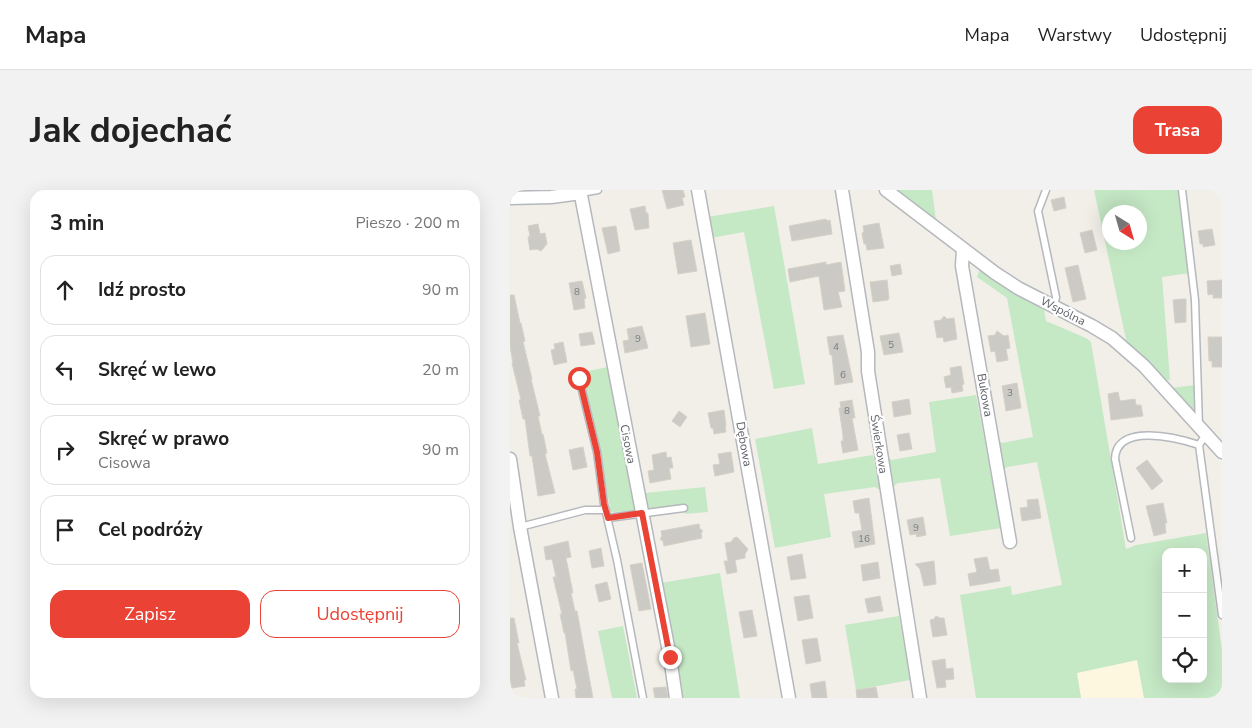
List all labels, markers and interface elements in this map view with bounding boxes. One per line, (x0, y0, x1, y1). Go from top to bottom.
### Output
text: Mapa (25, 19, 87, 51)
text: Mapa (965, 23, 1009, 47)
text: Warstwy (1037, 23, 1112, 47)
text: Udostępnij (1140, 23, 1227, 47)
button: Trasa (1133, 106, 1222, 154)
text: Jak dojechać (30, 107, 232, 154)
north arrow (1102, 205, 1147, 250)
text: 3 min (50, 209, 104, 237)
text: Pieszo · 200 m (355, 212, 460, 234)
icon: ahead (51, 276, 79, 304)
text: Idź prosto (98, 277, 186, 303)
text: 90 m (422, 279, 459, 301)
house number: 8 (574, 285, 580, 299)
street label: Wspólna (1038, 293, 1088, 329)
house number: 9 (635, 332, 641, 346)
house number: 5 (888, 338, 894, 352)
house number: 4 (833, 340, 839, 354)
icon: left (51, 356, 79, 384)
text: Skręć w lewo (98, 357, 216, 383)
text: 20 m (422, 359, 459, 381)
route start (568, 367, 591, 390)
house number: 6 (840, 368, 846, 382)
street label: Bukowa (973, 372, 997, 418)
house number: 3 (1007, 386, 1013, 400)
house number: 8 (844, 404, 850, 418)
street label: Świerkowa (866, 413, 892, 475)
street label: Dębowa (732, 420, 756, 468)
street label: Cisowa (616, 423, 640, 465)
text: Skręć w prawo (98, 426, 229, 452)
icon: right (51, 436, 79, 464)
text: 90 m (422, 439, 459, 461)
text: Cisowa (98, 452, 151, 474)
icon: arrive (51, 516, 79, 544)
text: Cel podróży (98, 517, 202, 543)
house number: 9 (913, 521, 919, 535)
house number: 16 (858, 532, 870, 546)
map controls (1162, 548, 1207, 683)
button: + (1162, 548, 1207, 593)
button: Zapisz (50, 590, 250, 638)
button: Udostępnij (260, 590, 460, 638)
button: − (1162, 593, 1207, 638)
button: locate (1162, 638, 1207, 683)
route end (659, 646, 682, 669)

